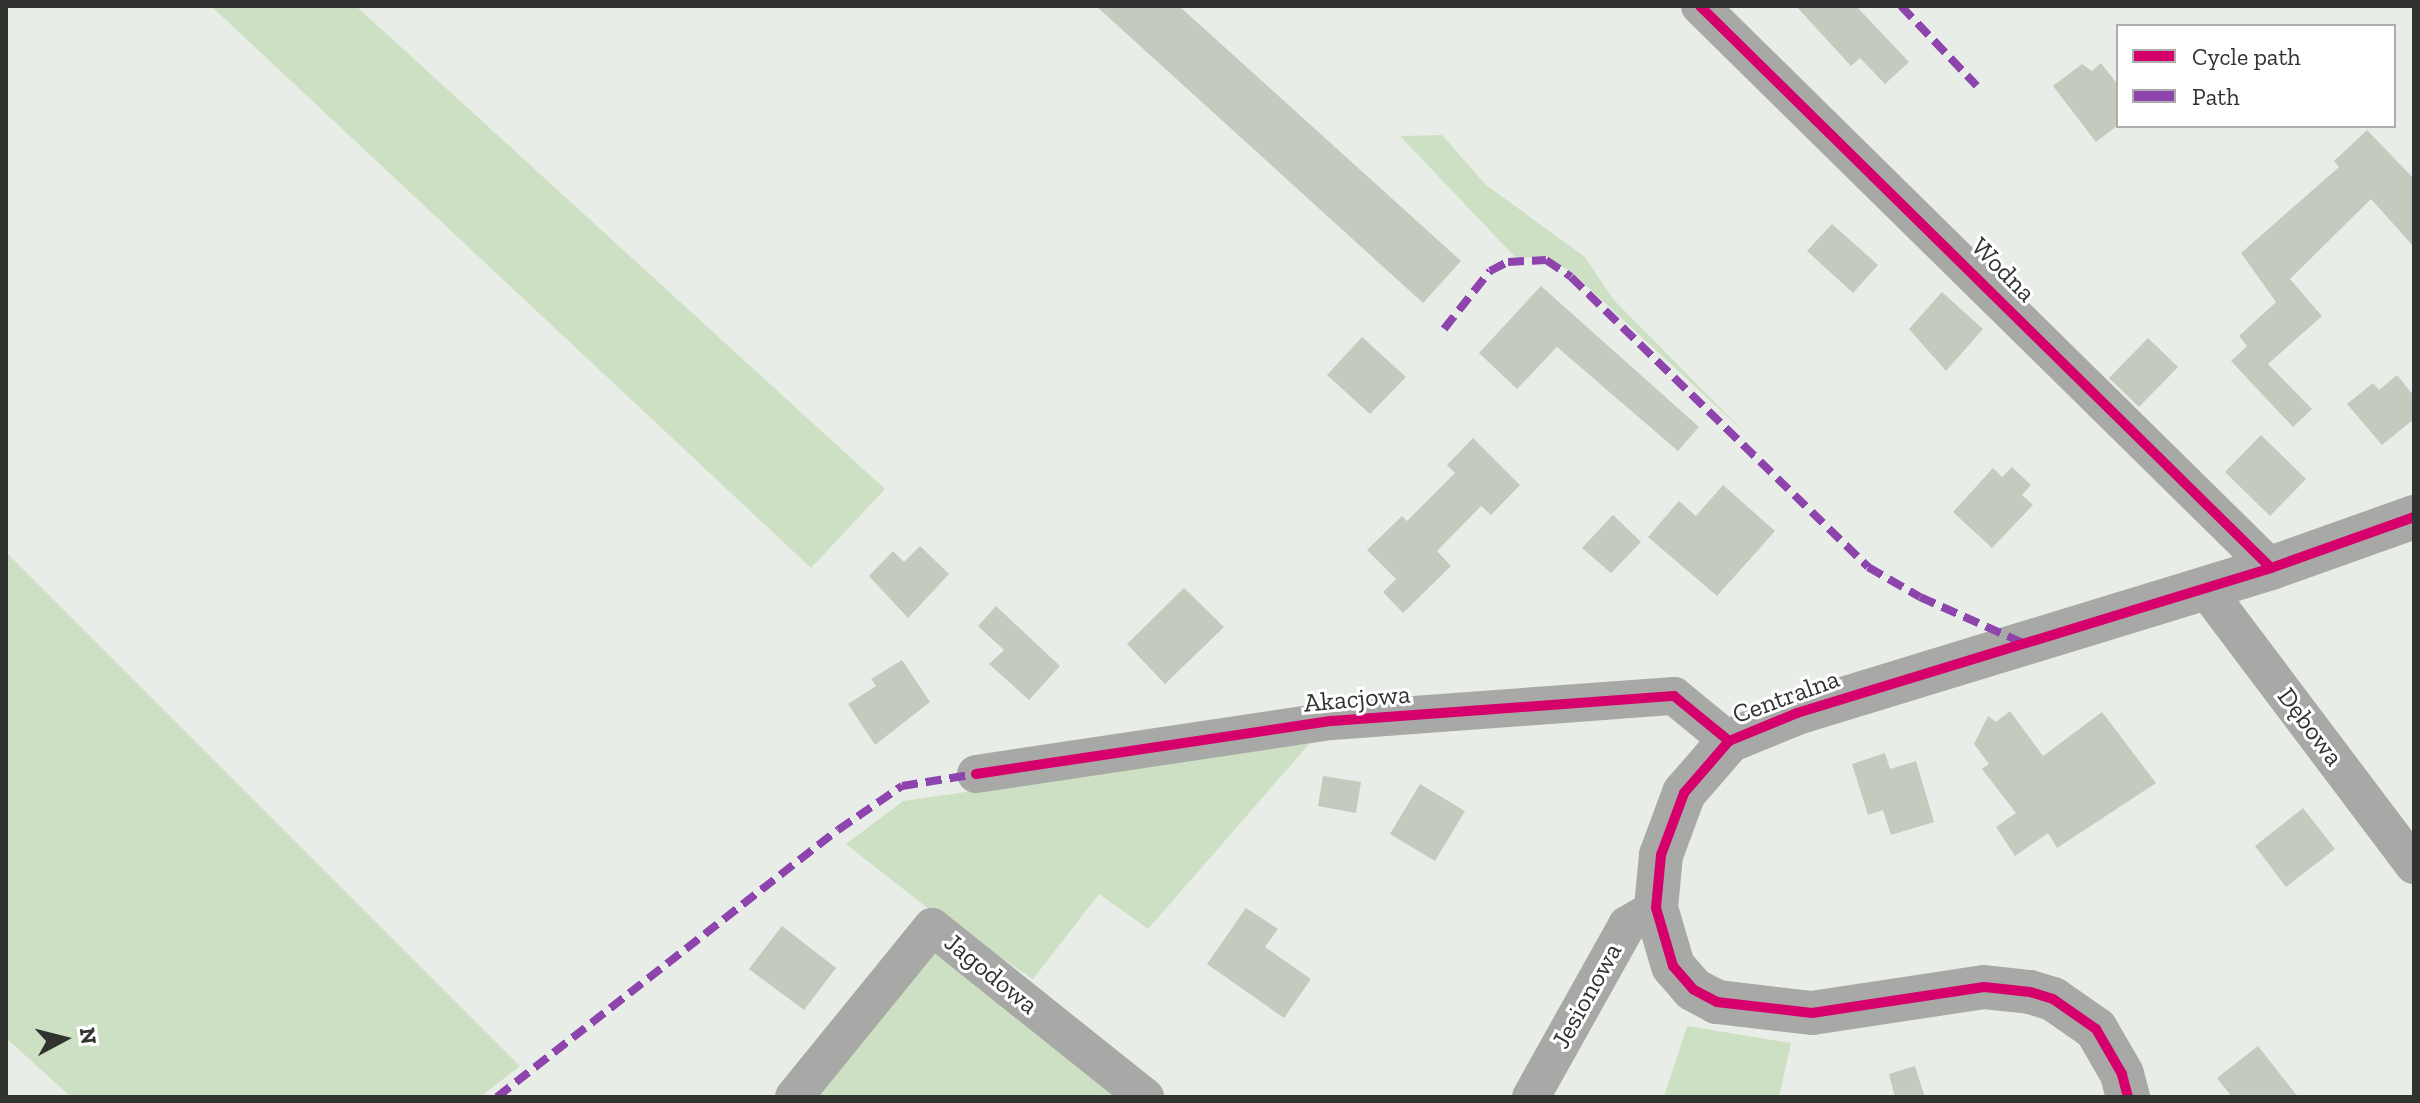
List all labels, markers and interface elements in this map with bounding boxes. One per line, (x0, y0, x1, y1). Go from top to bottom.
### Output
legend (2116, 24, 2396, 128)
text: Cycle path (2192, 42, 2301, 71)
text: Path (2192, 82, 2240, 111)
street label: Wodna (1964, 231, 2042, 309)
street label: Centralna (1728, 663, 1844, 731)
street label: Akacjowa (1302, 679, 1412, 719)
street label: Dębowa (2270, 682, 2350, 772)
street label: Jagodowa (938, 927, 1044, 1021)
street label: Jesionowa (1545, 938, 1629, 1054)
north arrow (24, 999, 104, 1079)
text: N (74, 1026, 103, 1046)

